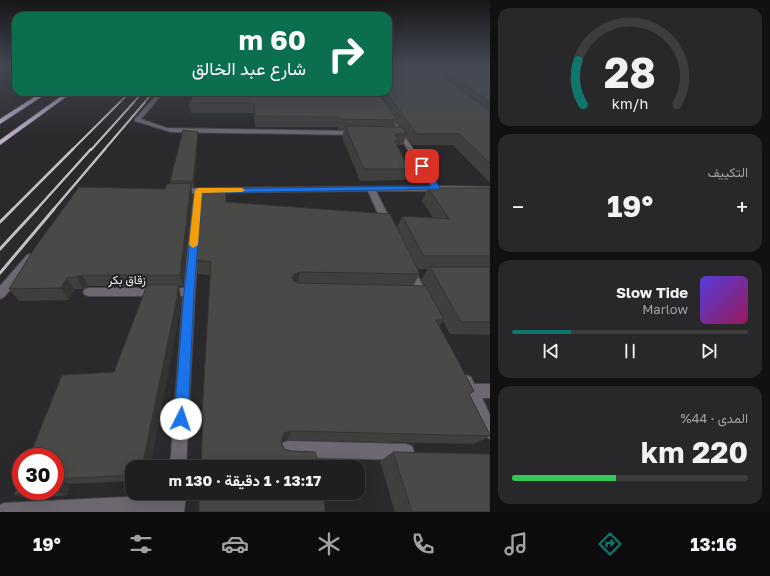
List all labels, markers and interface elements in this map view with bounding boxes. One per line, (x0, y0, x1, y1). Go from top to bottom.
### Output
text: 60 m (238, 23, 306, 56)
icon: right (320, 28, 372, 80)
text: 28 (604, 47, 656, 97)
text: شارع عبد الخالق (192, 57, 306, 79)
text: km/h (612, 95, 648, 112)
pin (405, 149, 439, 183)
icon: arrive (411, 155, 433, 177)
text: التكييف (708, 164, 748, 180)
text: 19° (607, 188, 653, 224)
text: − (512, 193, 524, 220)
text: + (736, 193, 748, 220)
street label: زقاق بكر (107, 272, 146, 288)
text: Slow Tide (616, 283, 688, 301)
text: Marlow (642, 301, 688, 317)
icon: previous (540, 340, 562, 362)
icon: pause (619, 340, 641, 362)
icon: next (698, 340, 720, 362)
position arrow (160, 398, 202, 440)
text: المدى · 44% (681, 410, 748, 426)
text: 220 km (641, 434, 748, 470)
speed limit sign: 30 (12, 448, 64, 500)
text: 13:17 · 1 دقيقة · 130 m (169, 471, 321, 489)
icon: filters (127, 530, 155, 558)
icon: car (221, 530, 249, 558)
icon: climate (315, 530, 343, 558)
icon: phone (409, 530, 437, 558)
icon: music (502, 530, 530, 558)
icon: directions (596, 530, 624, 558)
text: 19° (33, 533, 61, 555)
text: 13:16 (690, 533, 737, 555)

